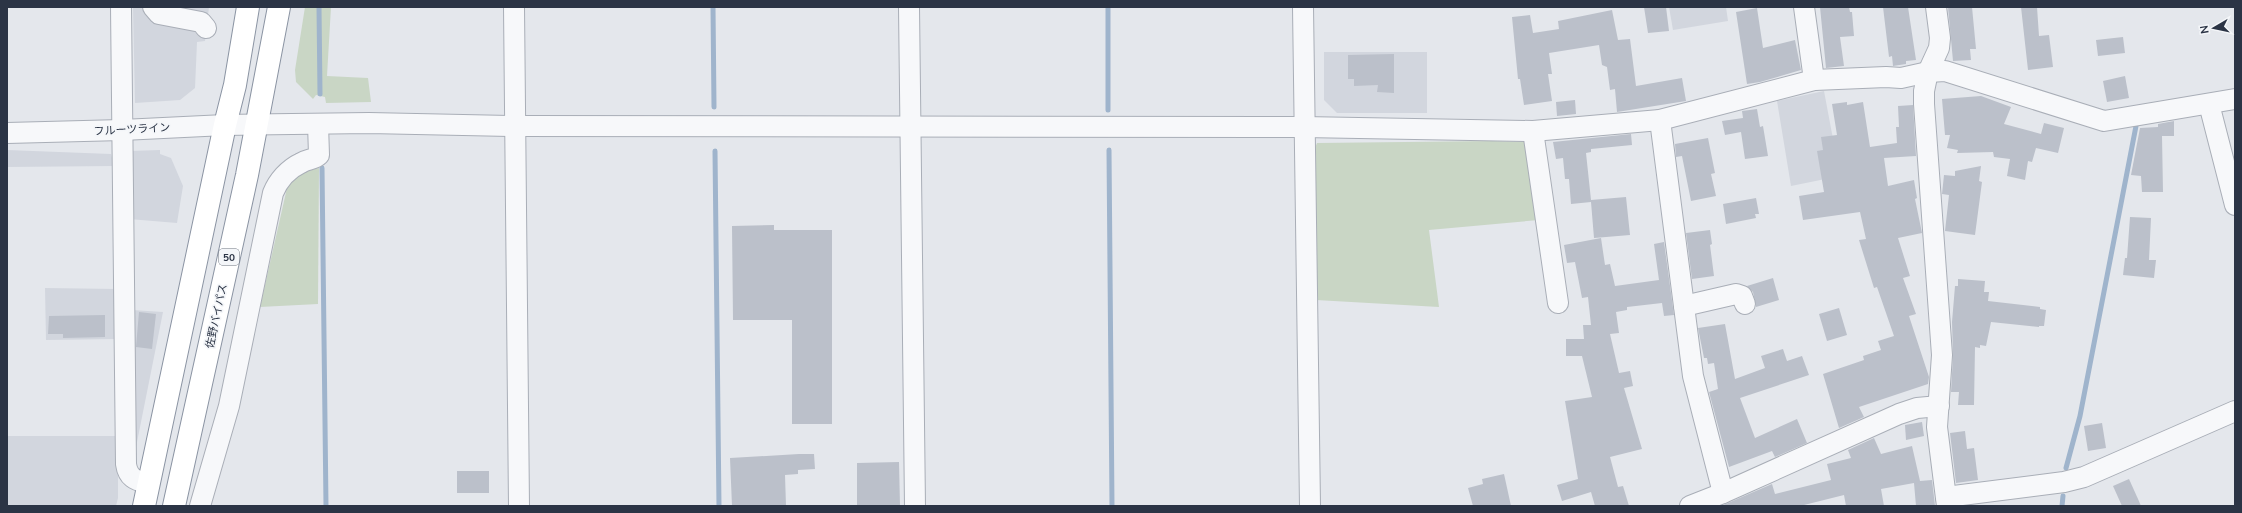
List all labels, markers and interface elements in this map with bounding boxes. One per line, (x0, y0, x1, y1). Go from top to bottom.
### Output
north arrow (2194, 8, 2234, 48)
text: N (2197, 24, 2213, 35)
street label: フルーツライン (93, 120, 171, 139)
road number: 50 (219, 249, 239, 265)
street label: 佐野バイパス (202, 282, 231, 350)

